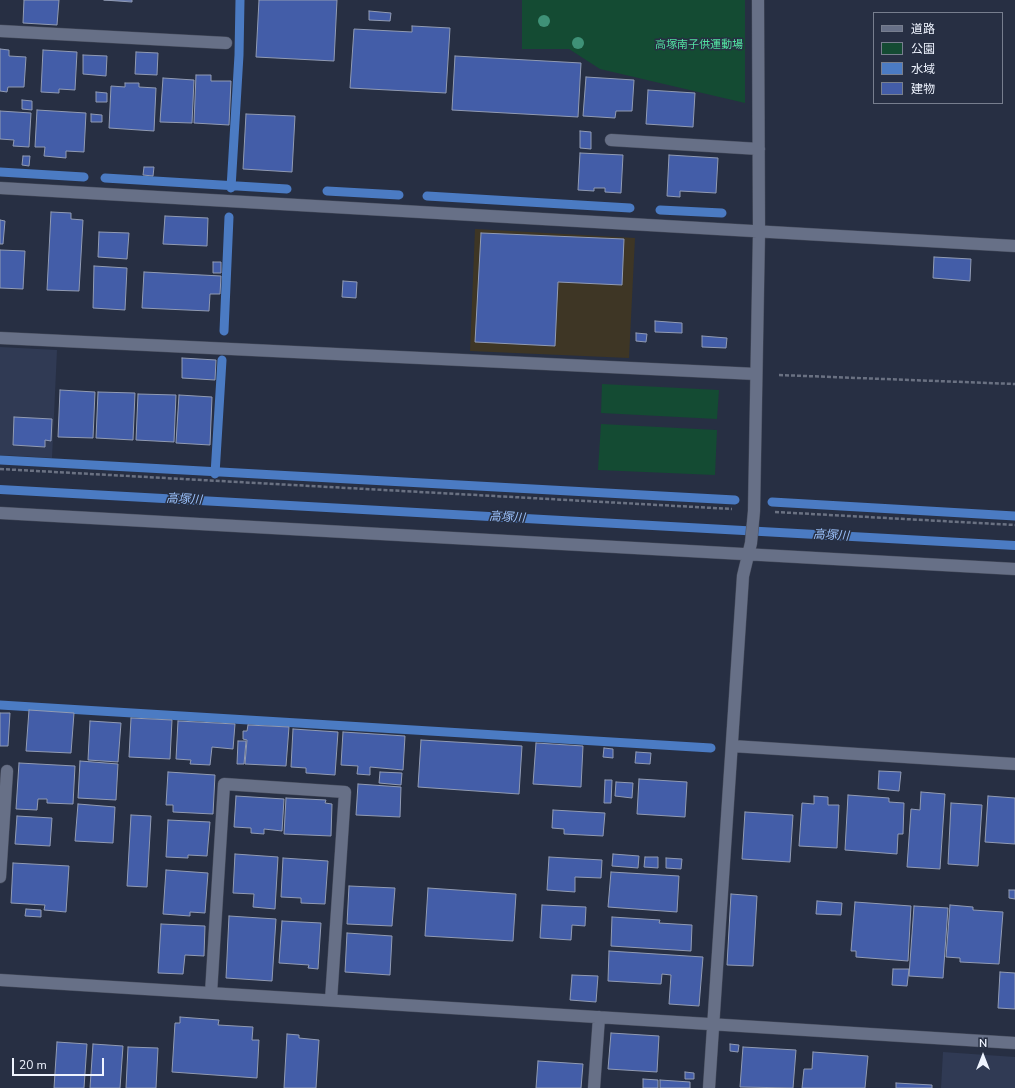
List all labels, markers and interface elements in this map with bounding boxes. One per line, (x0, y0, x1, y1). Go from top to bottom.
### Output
legend (873, 12, 1003, 104)
text: 道路 (911, 21, 935, 37)
park label: 高塚南子供運動場 (655, 38, 743, 52)
text: 公園 (911, 41, 935, 57)
text: 水域 (911, 61, 935, 77)
text: 建物 (911, 81, 935, 97)
water label: 高塚川 (166, 492, 202, 508)
water label: 高塚川 (489, 510, 525, 526)
water label: 高塚川 (813, 528, 849, 544)
north arrow (963, 1036, 1003, 1076)
text: N (979, 1036, 987, 1051)
scale bar (14, 1050, 106, 1076)
text: 20 m (19, 1057, 47, 1073)

